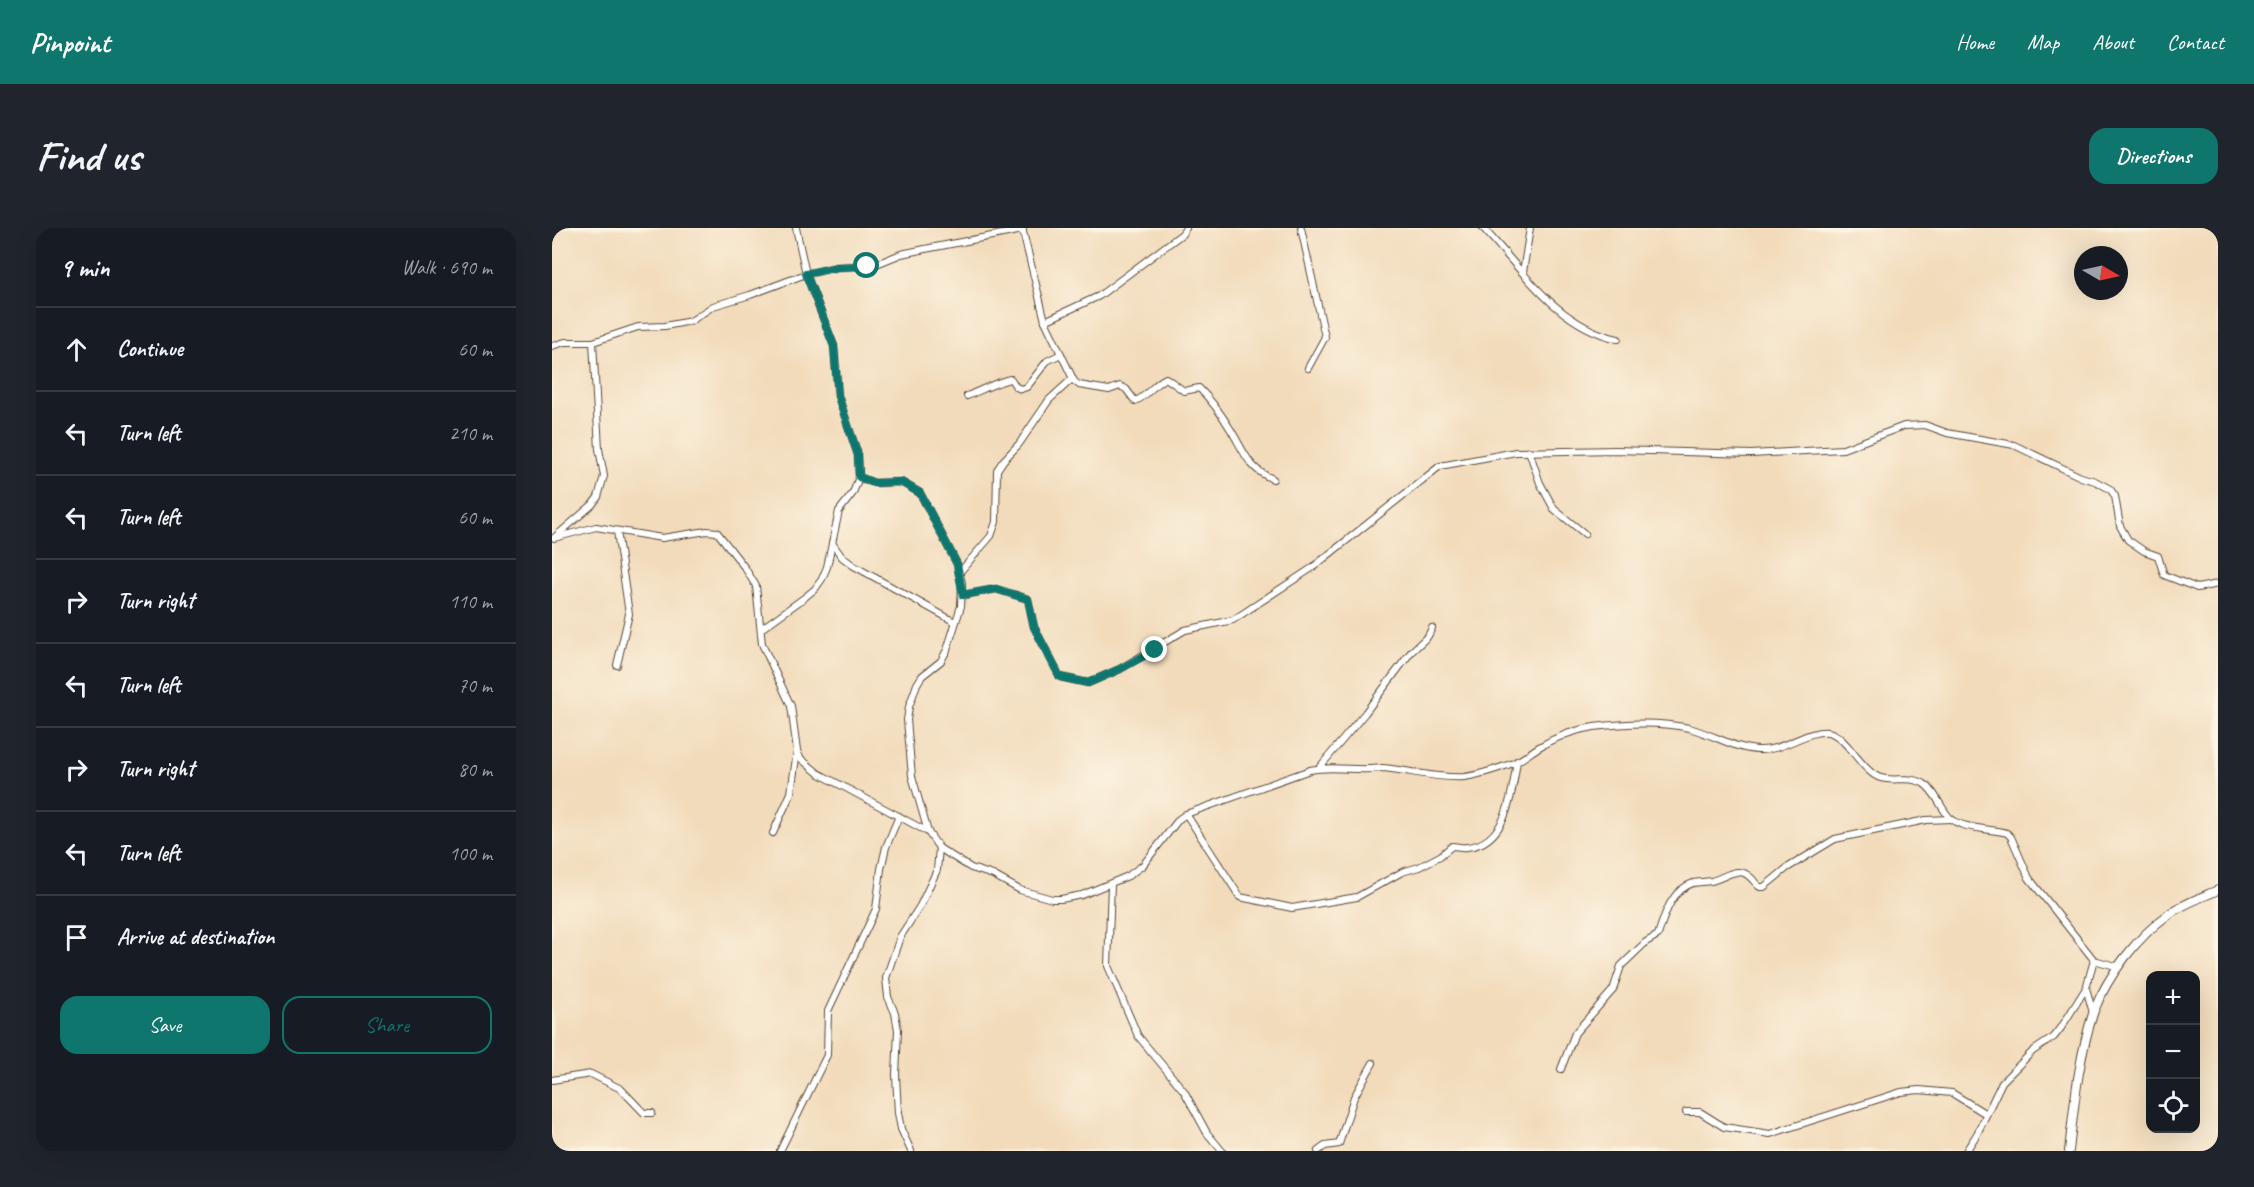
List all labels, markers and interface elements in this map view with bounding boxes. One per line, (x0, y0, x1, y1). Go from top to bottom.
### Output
text: Pinpoint (30, 25, 110, 60)
text: Home (1956, 29, 1994, 55)
text: Map (2027, 29, 2059, 55)
text: About (2092, 29, 2134, 55)
text: Contact (2167, 29, 2224, 55)
button: Directions (2089, 128, 2218, 184)
text: Find us (36, 130, 141, 183)
north arrow (2074, 246, 2128, 300)
text: 9 min (60, 251, 110, 284)
route start (853, 252, 879, 278)
text: Walk · 690 m (402, 255, 492, 280)
icon: ahead (60, 333, 93, 366)
text: Continue (117, 335, 183, 363)
text: 60 m (458, 337, 492, 362)
icon: left (60, 417, 93, 450)
text: Turn left (117, 419, 181, 447)
text: 210 m (449, 421, 492, 446)
icon: left (60, 501, 93, 534)
text: Turn left (117, 503, 181, 531)
text: 60 m (458, 505, 492, 530)
icon: right (60, 585, 93, 618)
text: Turn right (117, 587, 194, 615)
text: 110 m (449, 589, 492, 614)
route end (1141, 636, 1167, 662)
icon: left (60, 669, 93, 702)
text: Turn left (117, 671, 181, 699)
text: 70 m (458, 673, 492, 698)
icon: right (60, 753, 93, 786)
text: Turn right (117, 755, 194, 783)
text: 80 m (458, 757, 492, 782)
icon: left (60, 837, 93, 870)
text: Turn left (117, 839, 181, 867)
text: 100 m (449, 841, 492, 866)
icon: arrive (60, 921, 93, 954)
text: Arrive at destination (117, 923, 274, 951)
map controls (2146, 971, 2200, 1133)
button: + (2146, 971, 2200, 1025)
button: Save (60, 996, 270, 1054)
button: Share (282, 996, 492, 1054)
button: − (2146, 1025, 2200, 1079)
button: locate (2146, 1079, 2200, 1133)

